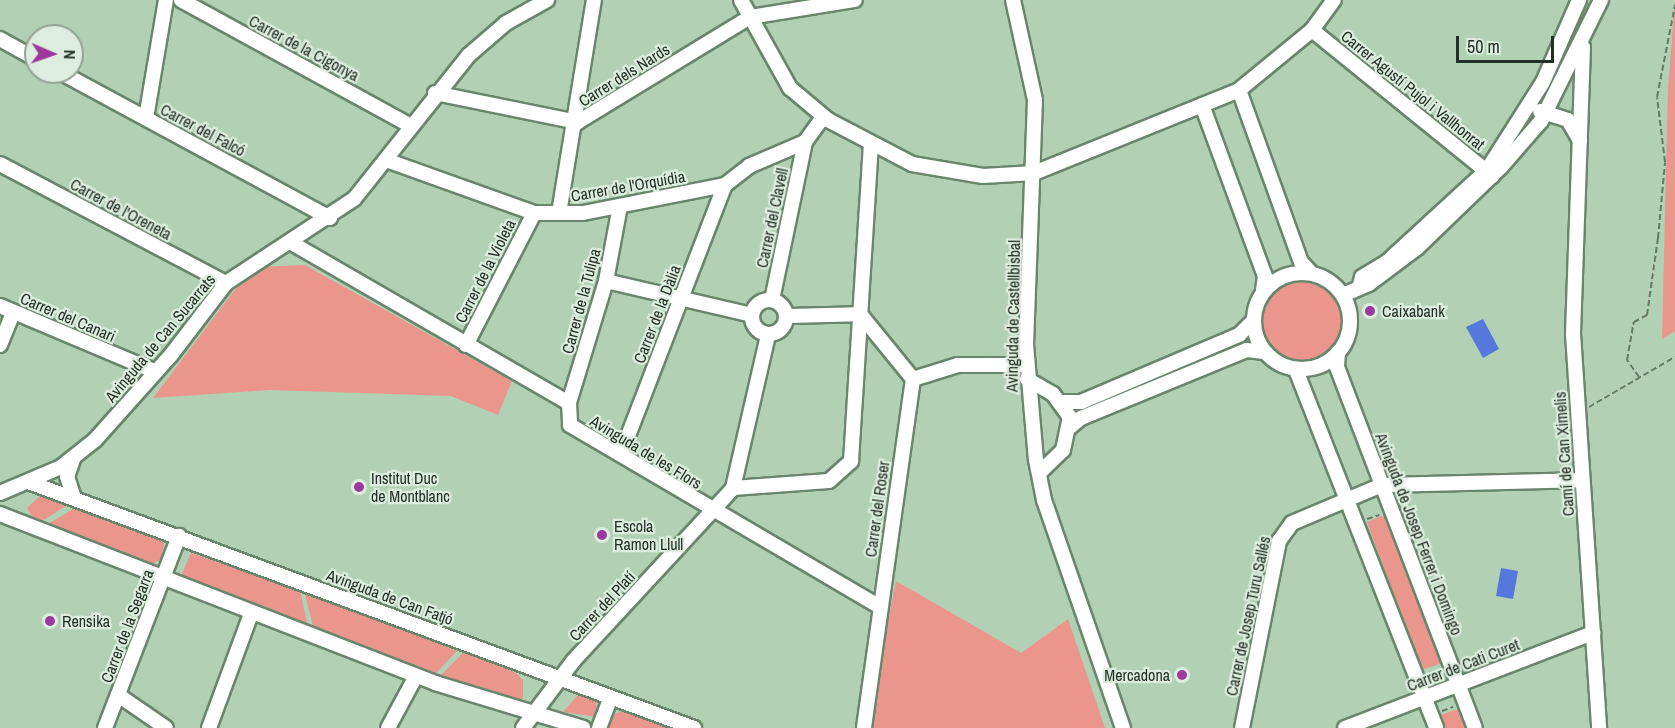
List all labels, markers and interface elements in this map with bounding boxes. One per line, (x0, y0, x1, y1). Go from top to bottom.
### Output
street label: Carrer de la Cigonya (246, 11, 362, 85)
north arrow (24, 24, 84, 84)
scale bar (1459, 24, 1556, 62)
street label: Carrer Agustí Pujol i Vallhonrat (1337, 26, 1489, 154)
text: 50 m (1467, 34, 1500, 59)
street label: Carrer dels Nards (575, 39, 673, 111)
text: N (59, 49, 81, 60)
street label: Carrer del Falcó (157, 100, 249, 160)
street label: Carrer del Clavell (752, 166, 792, 270)
street label: Carrer de l'Orquídia (569, 167, 687, 205)
street label: Carrer de l'Oreneta (67, 174, 175, 244)
street label: Carrer de la Violeta (451, 216, 519, 326)
street label: Avinguda de Castellbisbal (1002, 240, 1024, 392)
street label: Carrer de la Tulipa (558, 246, 604, 356)
street label: Carrer de la Dàlia (629, 262, 685, 366)
street label: Avinguda de Can Sucarrats (101, 270, 219, 406)
street label: Carrer del Canari (18, 288, 118, 346)
place label: Caixabank (1382, 301, 1445, 321)
marker: Caixabank (1363, 304, 1377, 318)
street label: Camí de Can Ximelis (1550, 391, 1578, 517)
street label: Avinguda de les Flors (587, 411, 705, 493)
street label: Avinguda de Josep Ferrer i Domingo (1372, 430, 1466, 638)
street label: Carrer del Roser (861, 460, 893, 558)
place label: Institut Duc de Montblanc (371, 468, 450, 506)
marker: Institut Duc de Montblanc (352, 480, 366, 494)
place label: Escola Ramon Llull (614, 516, 683, 554)
marker: Escola Ramon Llull (595, 528, 609, 542)
street label: Carrer de Josep Turu Sallés (1222, 534, 1274, 698)
street label: Avinguda de Can Fatjó (324, 565, 456, 629)
street label: Carrer de la Segarra (97, 567, 157, 685)
street label: Carrer del Platí (565, 567, 639, 645)
place label: Rensika (62, 611, 110, 631)
marker: Rensika (43, 614, 57, 628)
street label: Carrer de Cati Curet (1404, 635, 1522, 695)
place label: Mercadona (1104, 665, 1170, 685)
marker: Mercadona (1175, 668, 1189, 682)

